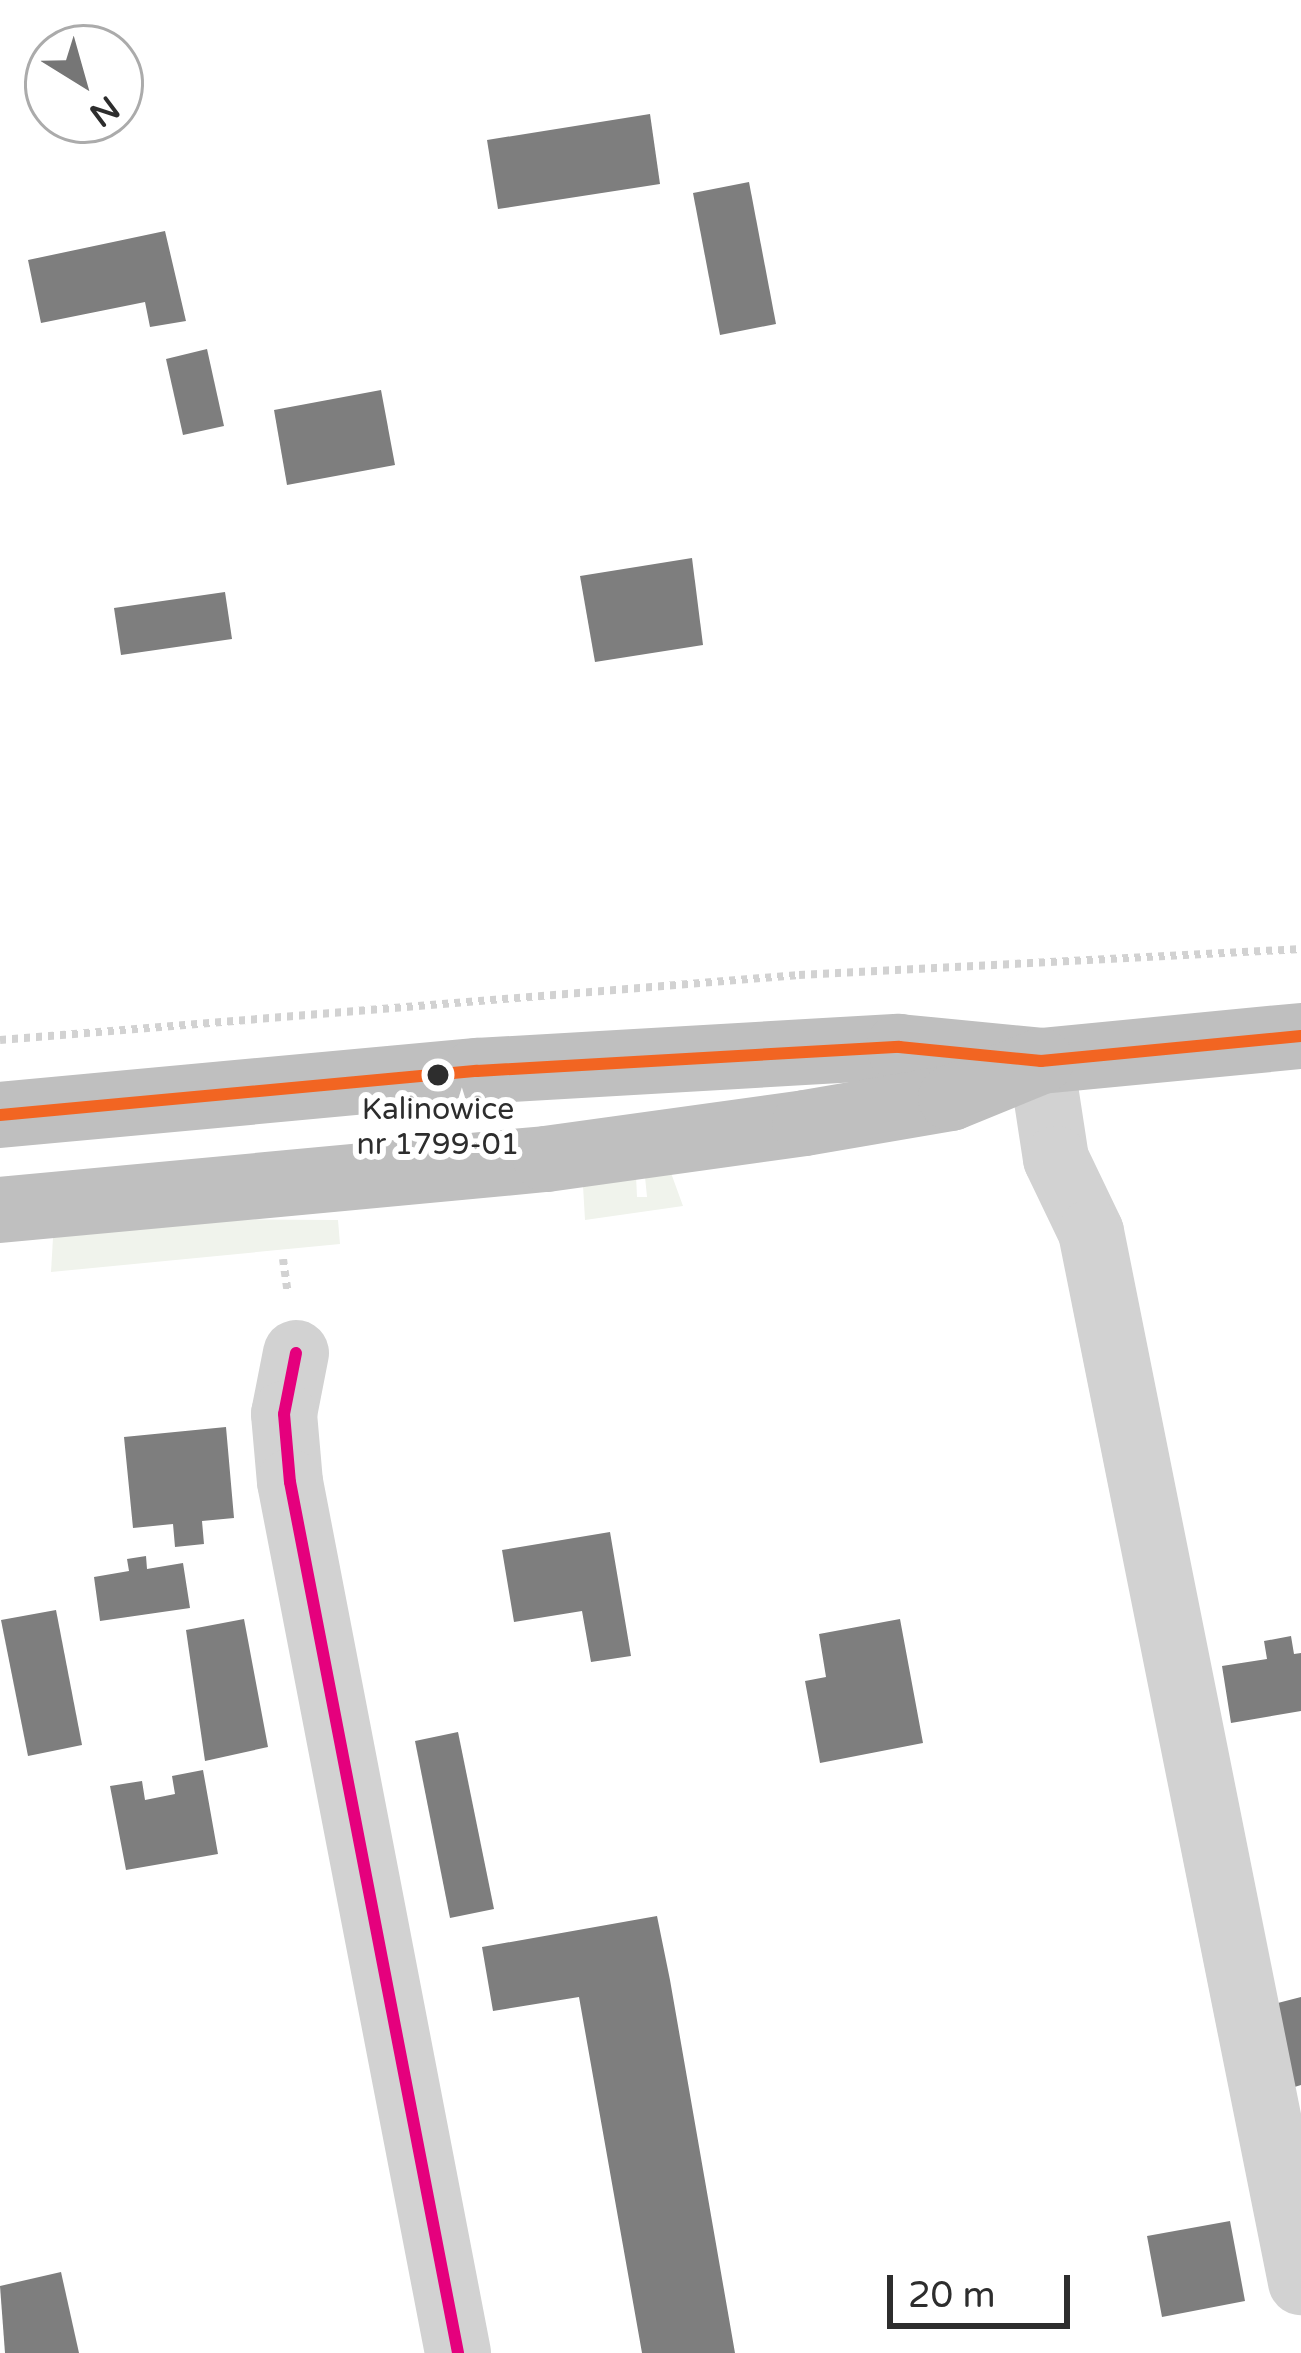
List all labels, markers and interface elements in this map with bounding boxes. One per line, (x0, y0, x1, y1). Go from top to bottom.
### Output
north arrow (24, 24, 144, 144)
text: N (82, 87, 126, 134)
marker: Kalinowice nr 1799-01 (427, 1064, 449, 1086)
place label: Kalinowice nr 1799-01 (357, 1092, 519, 1162)
scale bar (893, 2251, 1076, 2325)
text: 20 m (908, 2274, 996, 2317)

